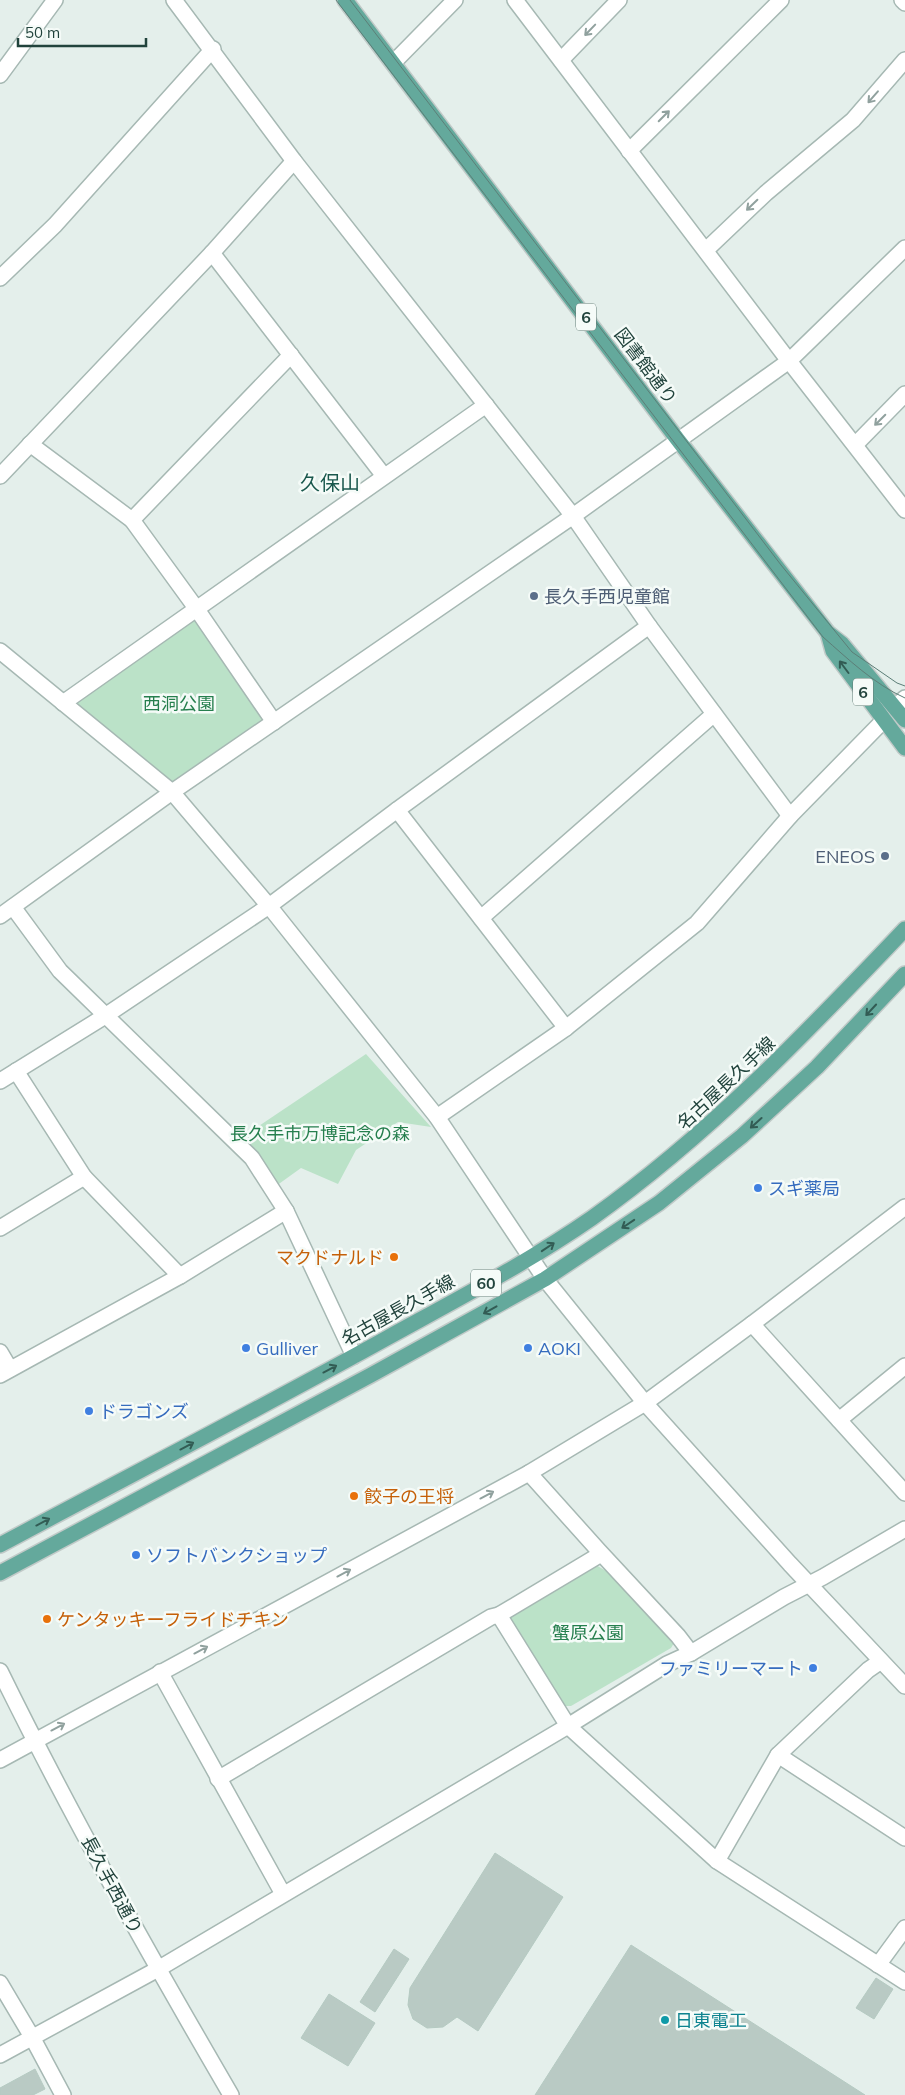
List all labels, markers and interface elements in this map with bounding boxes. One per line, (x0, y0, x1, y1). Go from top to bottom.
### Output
scale bar (18, 15, 145, 47)
text: 50 m (25, 23, 60, 42)
one-way arrow (584, 24, 596, 36)
one-way arrow (867, 91, 879, 104)
one-way arrow (658, 110, 670, 123)
one-way arrow (746, 199, 759, 211)
road number: 6 (576, 304, 596, 330)
street label: 図書館通り (610, 323, 682, 409)
one-way arrow (874, 414, 886, 426)
district label: 久保山 (300, 470, 360, 495)
place label: 長久手西児童館 (544, 585, 670, 608)
marker: 長久手西児童館 (528, 590, 540, 602)
one-way arrow (839, 661, 850, 674)
road number: 6 (853, 679, 873, 706)
park label: 西洞公園 (143, 692, 215, 715)
place label: ENEOS (815, 845, 875, 868)
marker: ENEOS (879, 850, 891, 862)
one-way arrow (865, 1003, 877, 1016)
street label: 名古屋長久手線 (672, 1032, 780, 1134)
one-way arrow (749, 1117, 762, 1129)
park label: 長久手市万博記念の森 (230, 1122, 410, 1145)
place label: スギ薬局 (768, 1177, 840, 1200)
marker: スギ薬局 (752, 1182, 764, 1194)
one-way arrow (621, 1219, 635, 1229)
one-way arrow (541, 1242, 555, 1252)
place label: マクドナルド (276, 1246, 384, 1269)
marker: マクドナルド (388, 1251, 400, 1263)
street label: 名古屋長久手線 (337, 1269, 459, 1351)
road number: 60 (471, 1270, 501, 1296)
one-way arrow (483, 1305, 498, 1315)
place label: Gulliver (256, 1337, 319, 1360)
place label: AOKI (538, 1337, 581, 1360)
marker: Gulliver (240, 1342, 252, 1354)
marker: AOKI (522, 1342, 534, 1354)
one-way arrow (322, 1364, 337, 1373)
place label: ドラゴンズ (99, 1400, 189, 1423)
marker: ドラゴンズ (83, 1405, 95, 1417)
one-way arrow (179, 1440, 193, 1450)
place label: 餃子の王将 (364, 1485, 454, 1508)
marker: 餃子の王将 (348, 1490, 360, 1502)
one-way arrow (479, 1490, 493, 1500)
one-way arrow (35, 1517, 50, 1526)
place label: ソフトバンクショップ (146, 1544, 327, 1567)
marker: ソフトバンクショップ (130, 1549, 142, 1561)
one-way arrow (336, 1568, 351, 1578)
place label: ケンタッキーフライドチキン (57, 1608, 289, 1631)
marker: ケンタッキーフライドチキン (41, 1613, 53, 1625)
park label: 蟹原公園 (552, 1621, 624, 1644)
one-way arrow (193, 1645, 208, 1655)
place label: ファミリーマート (659, 1657, 803, 1680)
marker: ファミリーマート (807, 1662, 819, 1674)
one-way arrow (50, 1722, 65, 1732)
street label: 長久手西通り (76, 1832, 148, 1938)
place label: 日東電工 (675, 2009, 747, 2032)
marker: 日東電工 (659, 2014, 671, 2026)

